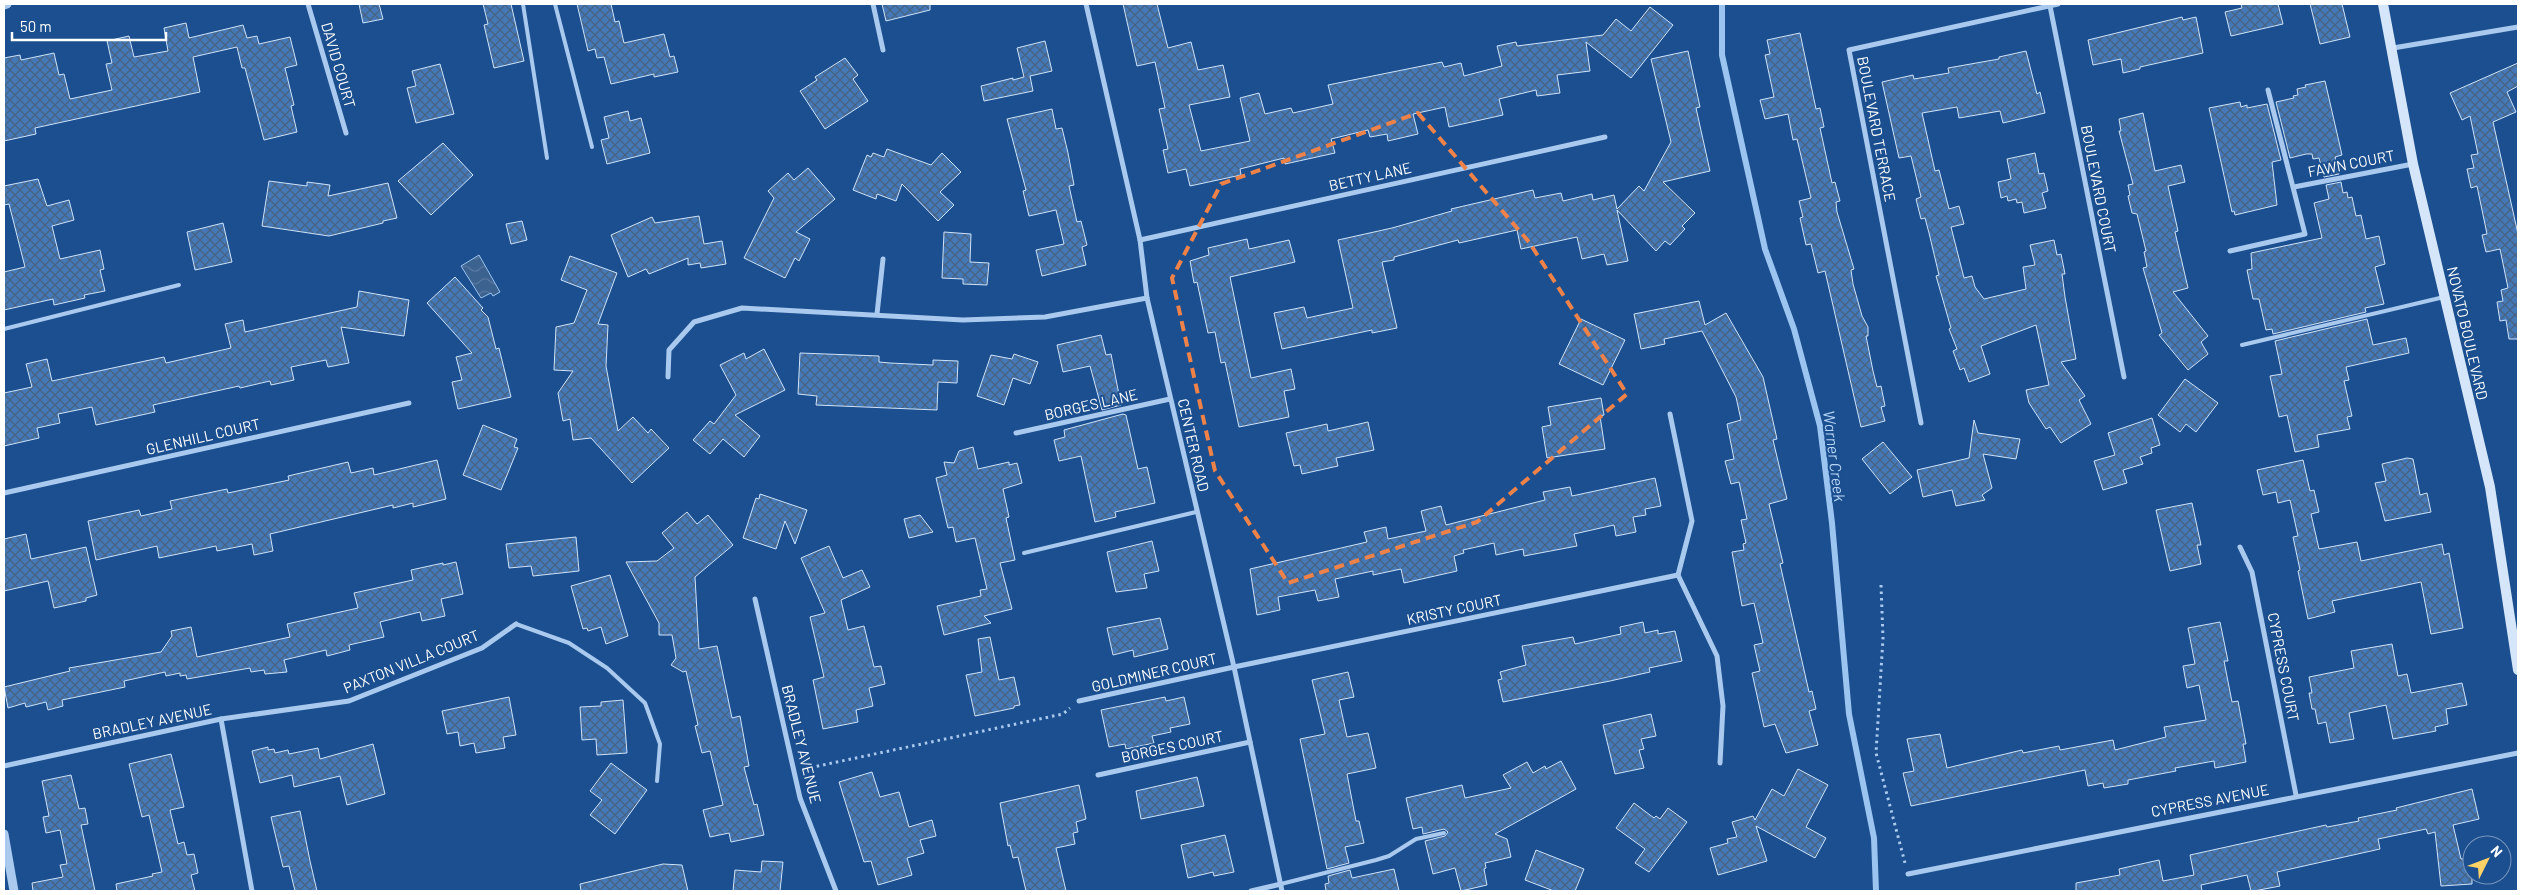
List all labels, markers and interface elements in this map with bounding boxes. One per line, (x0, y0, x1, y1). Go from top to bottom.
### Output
scale bar (12, 10, 166, 42)
text: 50 m (20, 17, 52, 35)
street label: DAVID COURT (318, 20, 360, 110)
street label: BOULEVARD TERRACE (1854, 55, 1900, 203)
street label: BOULEVARD COURT (2078, 123, 2120, 255)
street label: FAWN COURT (2306, 146, 2396, 180)
street label: BETTY LANE (1327, 158, 1413, 194)
street label: NOVATO BOULEVARD (2444, 265, 2492, 401)
street label: BORGES LANE (1043, 385, 1139, 423)
street label: CENTER ROAD (1175, 397, 1213, 493)
water label: Warner Creek (1820, 409, 1850, 503)
street label: GLENHILL COURT (144, 414, 262, 458)
street label: KRISTY COURT (1405, 590, 1503, 628)
street label: CYPRESS COURT (2265, 611, 2303, 723)
street label: PAXTON VILLA COURT (340, 625, 482, 697)
street label: GOLDMINER COURT (1090, 649, 1218, 695)
street label: BRADLEY AVENUE (779, 683, 825, 805)
street label: BRADLEY AVENUE (91, 700, 213, 742)
street label: BORGES COURT (1119, 726, 1225, 766)
street label: CYPRESS AVENUE (2149, 780, 2271, 820)
north arrow (2462, 835, 2512, 885)
text: N (2488, 842, 2506, 860)

